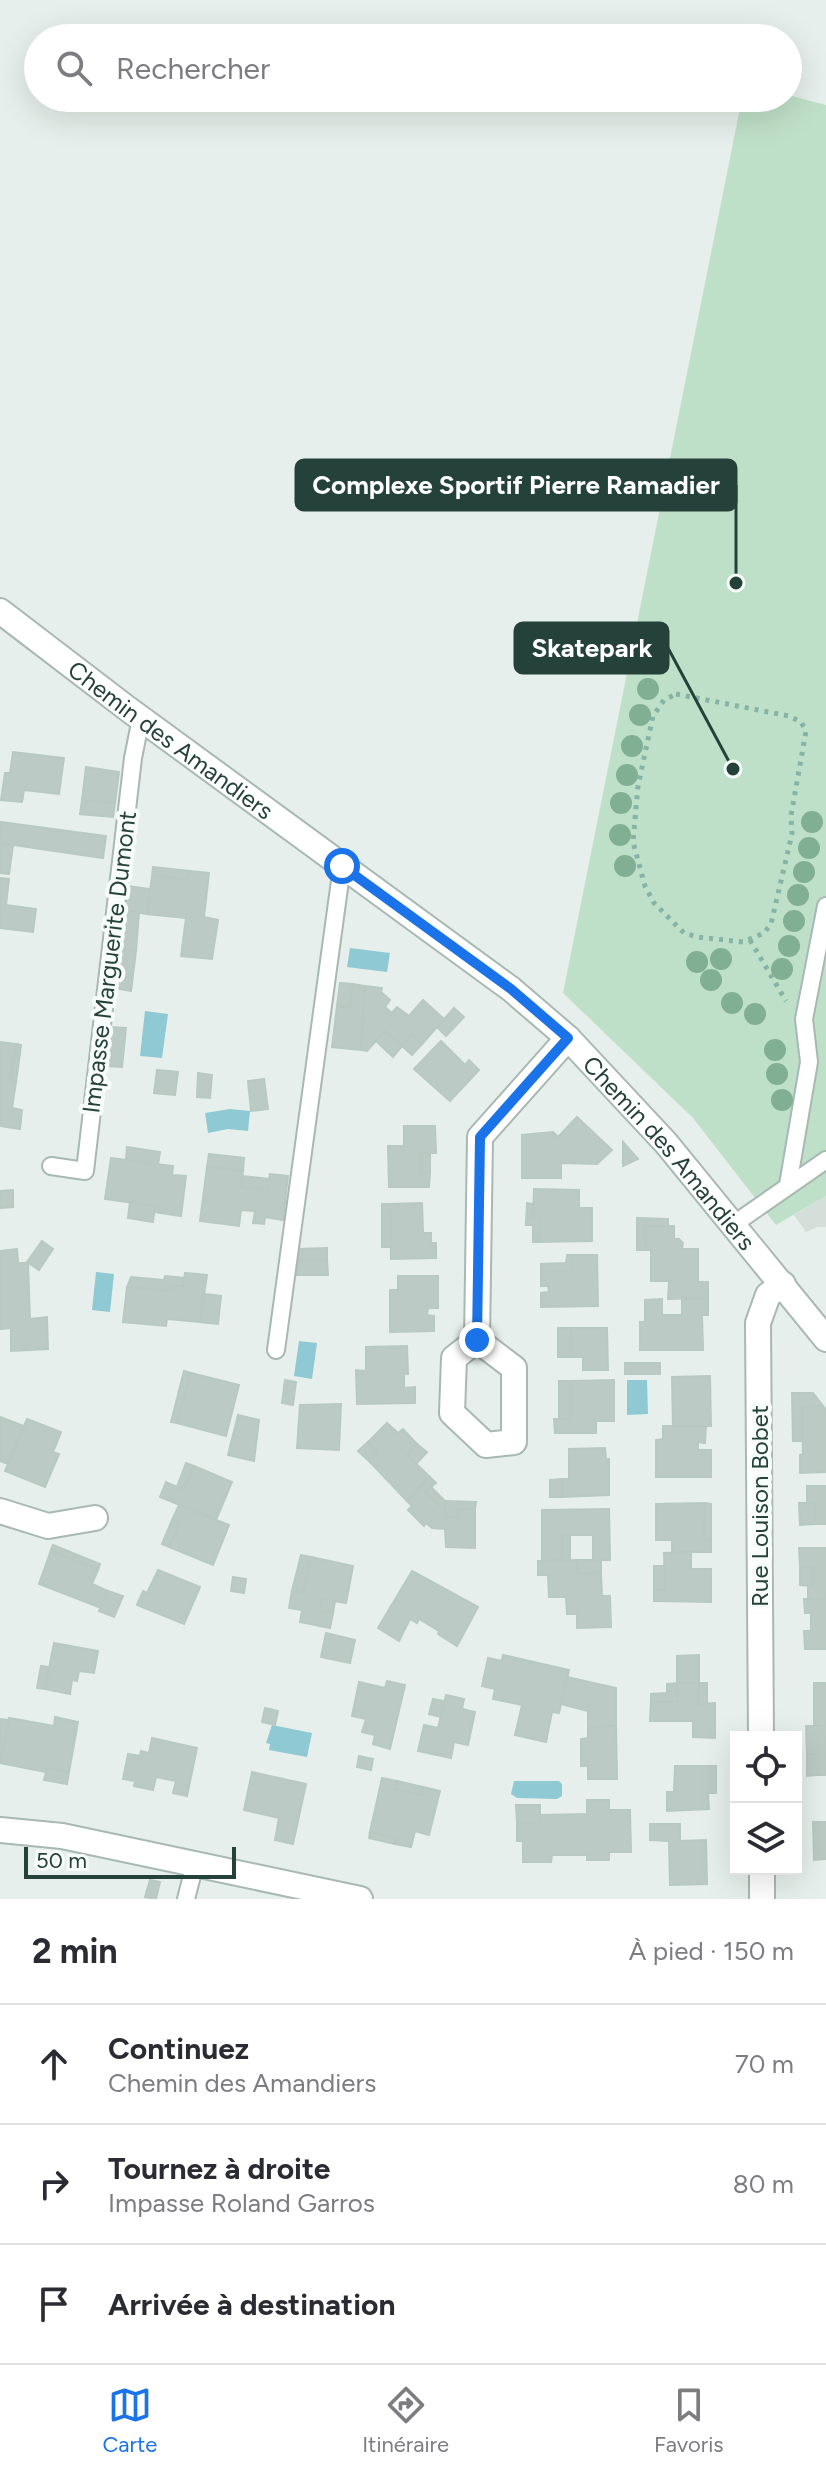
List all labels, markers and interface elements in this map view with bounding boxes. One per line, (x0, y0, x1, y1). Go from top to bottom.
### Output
search box (24, 24, 802, 112)
icon: search (52, 46, 96, 90)
text: Rechercher (116, 50, 270, 87)
callout: Complexe Sportif Pierre Ramadier (296, 460, 736, 510)
text: Complexe Sportif Pierre Ramadier (312, 469, 720, 501)
callout: Skatepark (515, 623, 668, 673)
text: Skatepark (532, 632, 652, 664)
street label: Chemin des Amandiers (63, 654, 279, 825)
street label: Impasse Marguerite Dumont (76, 809, 142, 1115)
route start (324, 848, 360, 884)
street label: Chemin des Amandiers (577, 1049, 762, 1256)
route end (459, 1322, 495, 1358)
street label: Rue Louison Bobet (745, 1405, 774, 1607)
map controls (730, 1731, 802, 1875)
button: locate (730, 1731, 802, 1803)
button: layers (730, 1803, 802, 1875)
scale bar (24, 1843, 236, 1879)
text: 50 m (36, 1847, 87, 1874)
text: 2 min (32, 1931, 118, 1972)
text: À pied · 150 m (629, 1935, 794, 1967)
text: Continuez (108, 2030, 249, 2067)
icon: ahead (32, 2042, 76, 2086)
text: 70 m (735, 2048, 794, 2080)
text: Chemin des Amandiers (108, 2067, 376, 2099)
text: Tournez à droite (108, 2150, 330, 2187)
icon: right (32, 2162, 76, 2206)
text: 80 m (733, 2168, 794, 2200)
text: Impasse Roland Garros (108, 2187, 375, 2219)
icon: arrive (32, 2282, 76, 2326)
text: Arrivée à destination (108, 2286, 395, 2323)
tab: Carte (102, 2383, 157, 2458)
tab: Itinéraire (362, 2383, 449, 2458)
tab: Favoris (654, 2383, 724, 2458)

